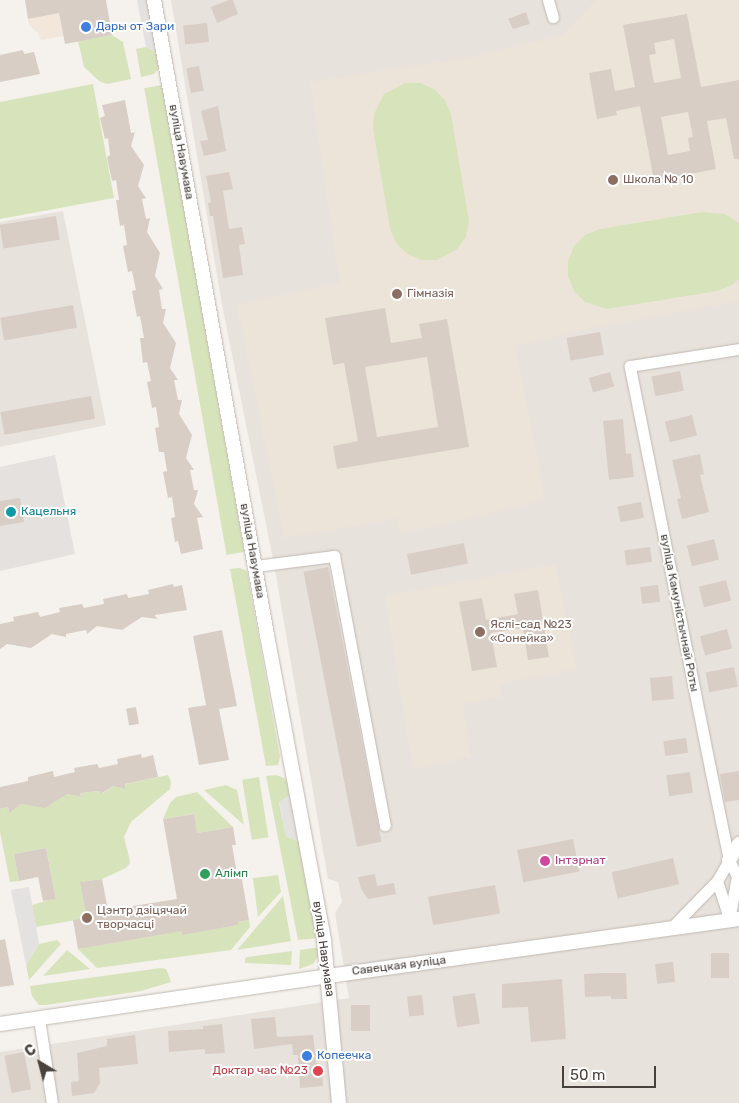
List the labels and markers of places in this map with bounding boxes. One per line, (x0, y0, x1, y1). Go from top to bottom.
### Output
place label: Дары от Зари (96, 20, 174, 34)
marker: Дары от Зари (80, 21, 92, 33)
place label: Школа № 10 (623, 173, 694, 187)
marker: Школа № 10 (607, 174, 619, 186)
place label: Гімназія (407, 287, 454, 301)
marker: Гімназія (391, 288, 403, 300)
place label: Кацельня (21, 505, 76, 519)
marker: Кацельня (5, 506, 17, 518)
place label: Яслі-сад №23 «Сонейка» (490, 618, 572, 646)
marker: Яслі-сад №23 «Сонейка» (474, 626, 486, 638)
place label: Інтэрнат (555, 854, 606, 868)
marker: Інтэрнат (539, 855, 551, 867)
place label: Алімп (215, 867, 248, 881)
marker: Алімп (199, 868, 211, 880)
place label: Цэнтр дзіцячай творчасці (97, 904, 187, 932)
marker: Цэнтр дзіцячай творчасці (81, 912, 93, 924)
place label: Копеечка (317, 1049, 371, 1063)
marker: Копеечка (301, 1050, 313, 1062)
place label: Доктар час №23 (212, 1064, 308, 1078)
marker: Доктар час №23 (312, 1065, 324, 1077)

